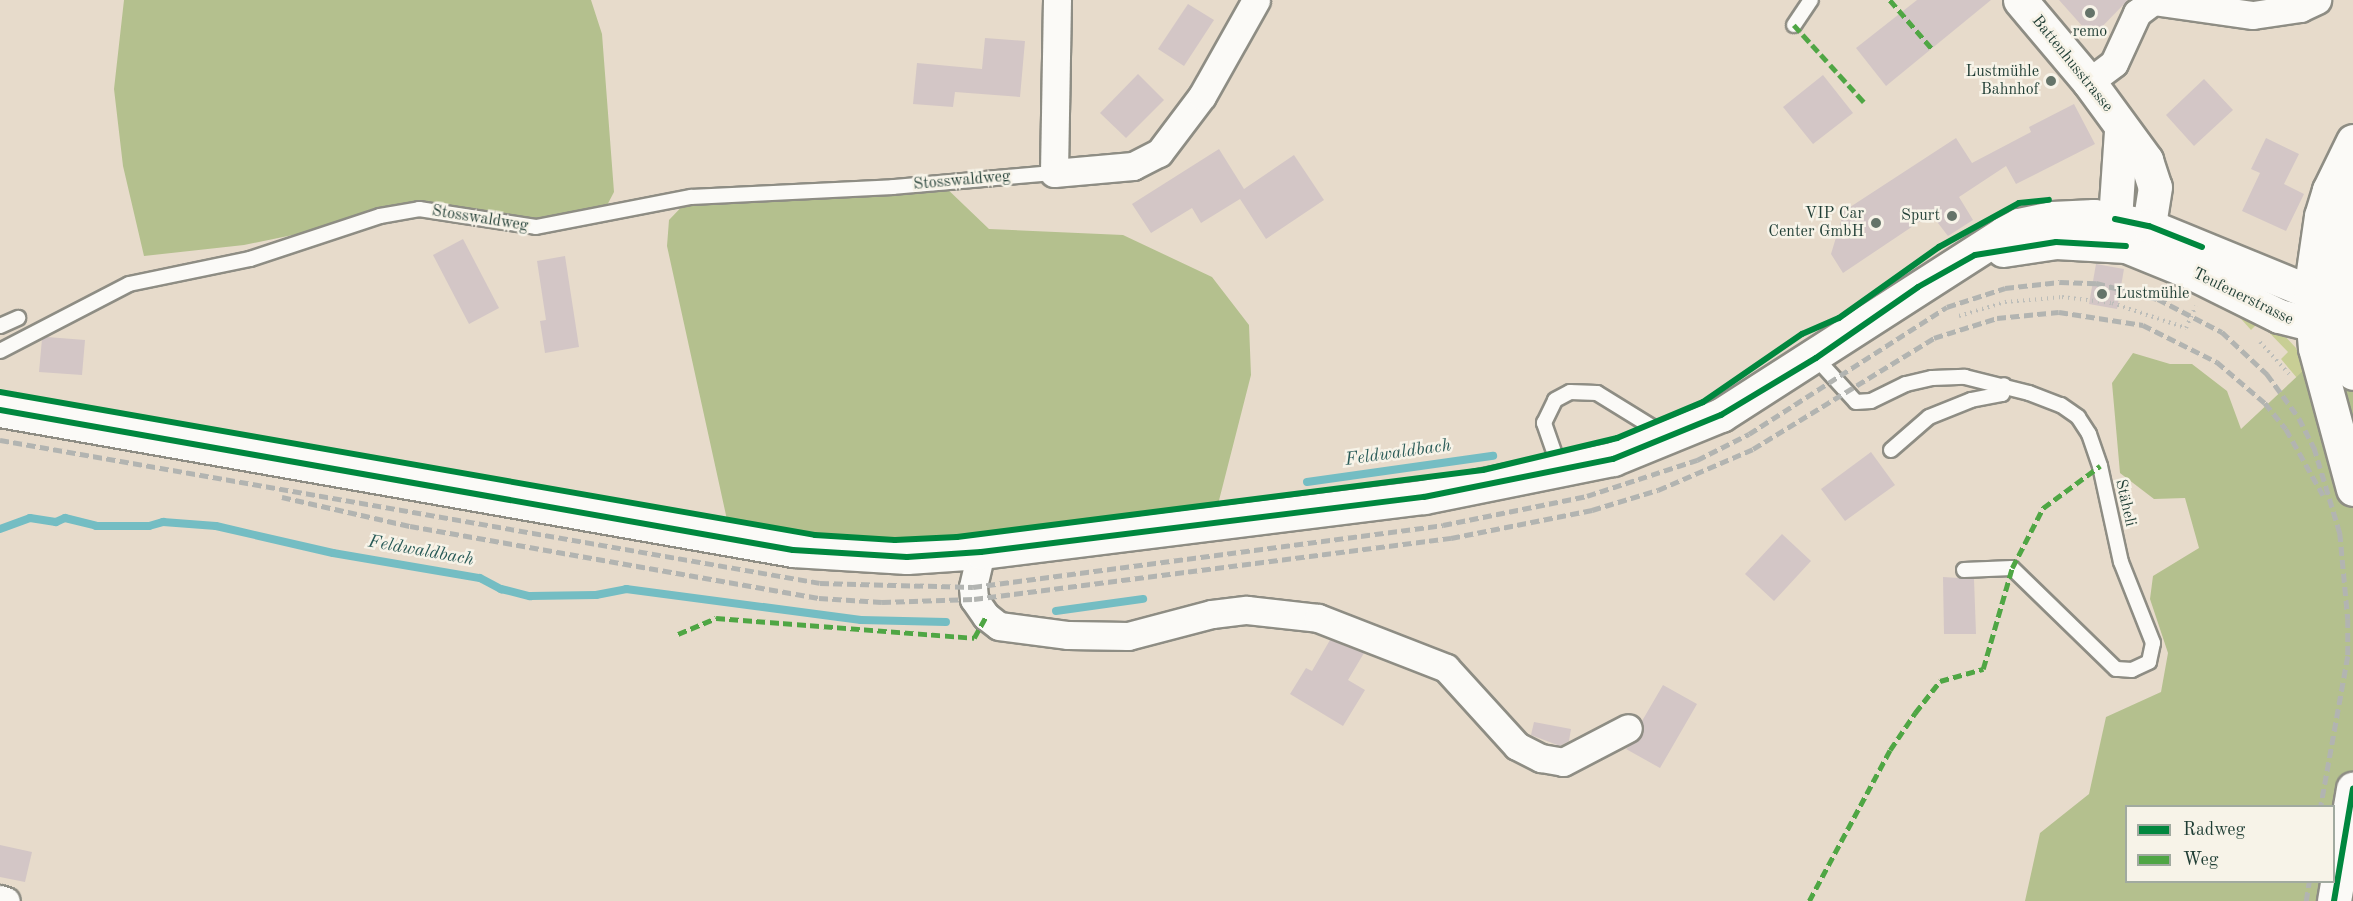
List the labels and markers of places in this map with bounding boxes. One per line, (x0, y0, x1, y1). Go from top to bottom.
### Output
marker: remo (2083, 6, 2097, 20)
place label: remo (2073, 22, 2107, 42)
place label: Lustmühle Bahnhof (1966, 62, 2039, 100)
marker: Lustmühle Bahnhof (2044, 74, 2058, 88)
place label: VIP Car Center GmbH (1768, 204, 1864, 242)
place label: Spurt (1901, 206, 1940, 226)
marker: Spurt (1945, 209, 1959, 223)
marker: VIP Car Center GmbH (1869, 216, 1883, 230)
place label: Lustmühle (2116, 284, 2189, 304)
marker: Lustmühle (2093, 285, 2111, 303)

